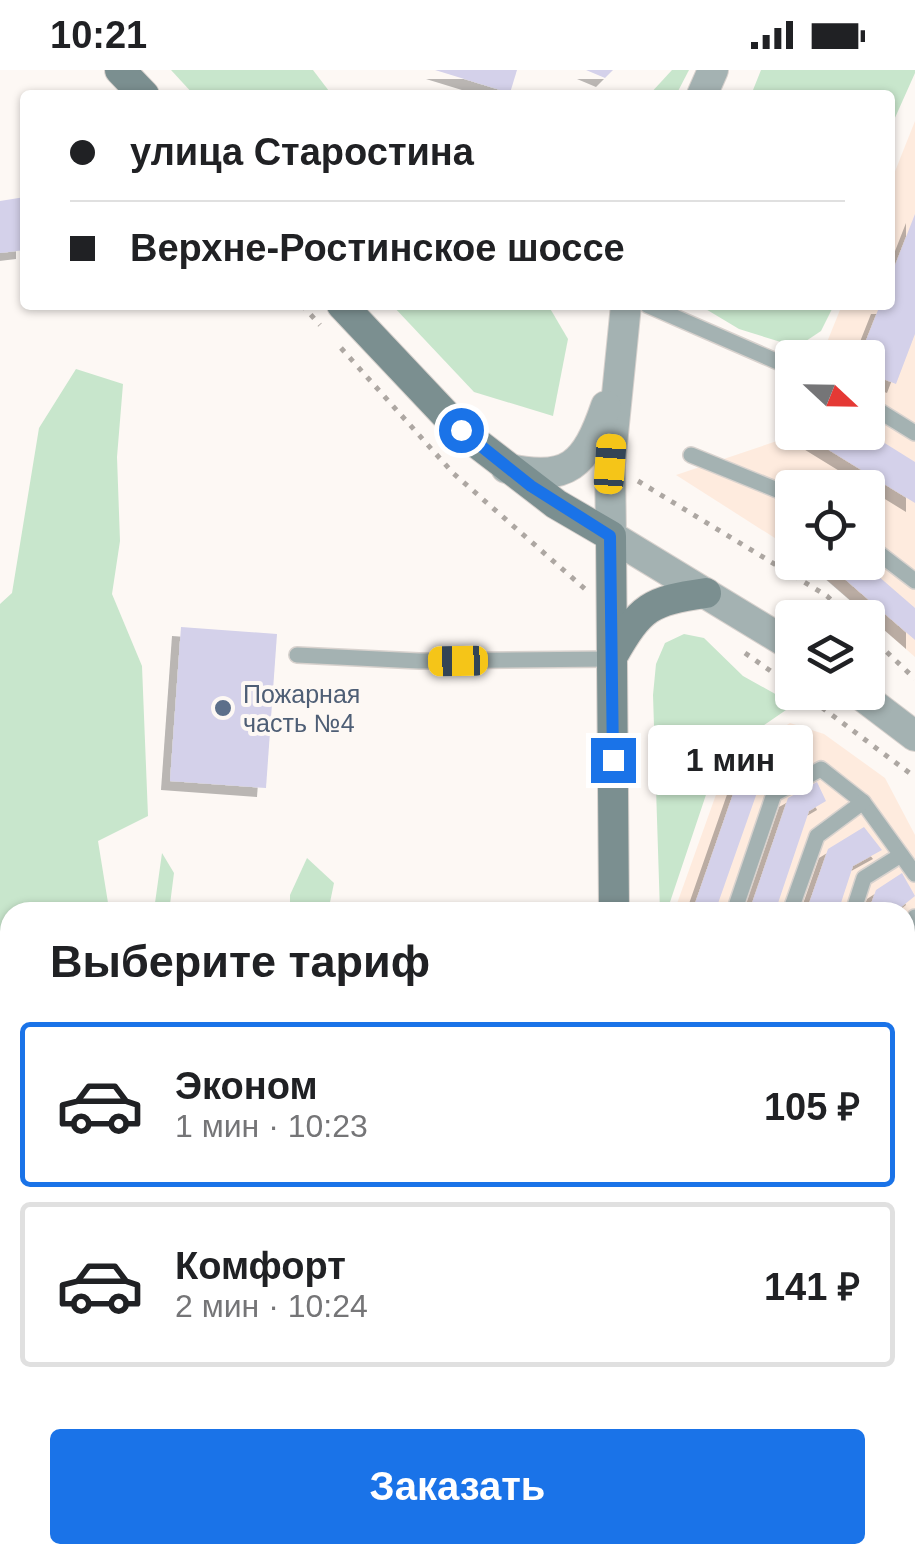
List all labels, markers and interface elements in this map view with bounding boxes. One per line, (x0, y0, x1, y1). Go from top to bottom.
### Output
text: 10:21 (50, 14, 147, 56)
text: улица Старостина (130, 131, 474, 173)
text: Верхне-Ростинское шоссе (130, 227, 625, 269)
north arrow (775, 340, 885, 450)
map controls (775, 340, 885, 710)
route start (439, 408, 484, 453)
car (593, 433, 627, 495)
button: locate (775, 470, 885, 580)
button: layers (775, 600, 885, 710)
car (428, 645, 488, 677)
place label: Пожарная часть №4 (243, 680, 360, 737)
marker: Пожарная часть №4 (212, 697, 234, 719)
callout: 1 мин (648, 725, 813, 795)
route end (591, 738, 636, 783)
text: 1 мин (686, 742, 775, 778)
text: Выберите тариф (50, 936, 430, 987)
icon: car (55, 1060, 145, 1150)
text: Эконом (175, 1065, 318, 1107)
text: 105 ₽ (764, 1086, 860, 1128)
text: 1 мин · 10:23 (175, 1108, 368, 1144)
icon: car (55, 1240, 145, 1330)
text: Комфорт (175, 1245, 346, 1287)
text: 141 ₽ (764, 1266, 860, 1308)
text: 2 мин · 10:24 (175, 1288, 368, 1324)
button: Заказать (50, 1429, 865, 1544)

